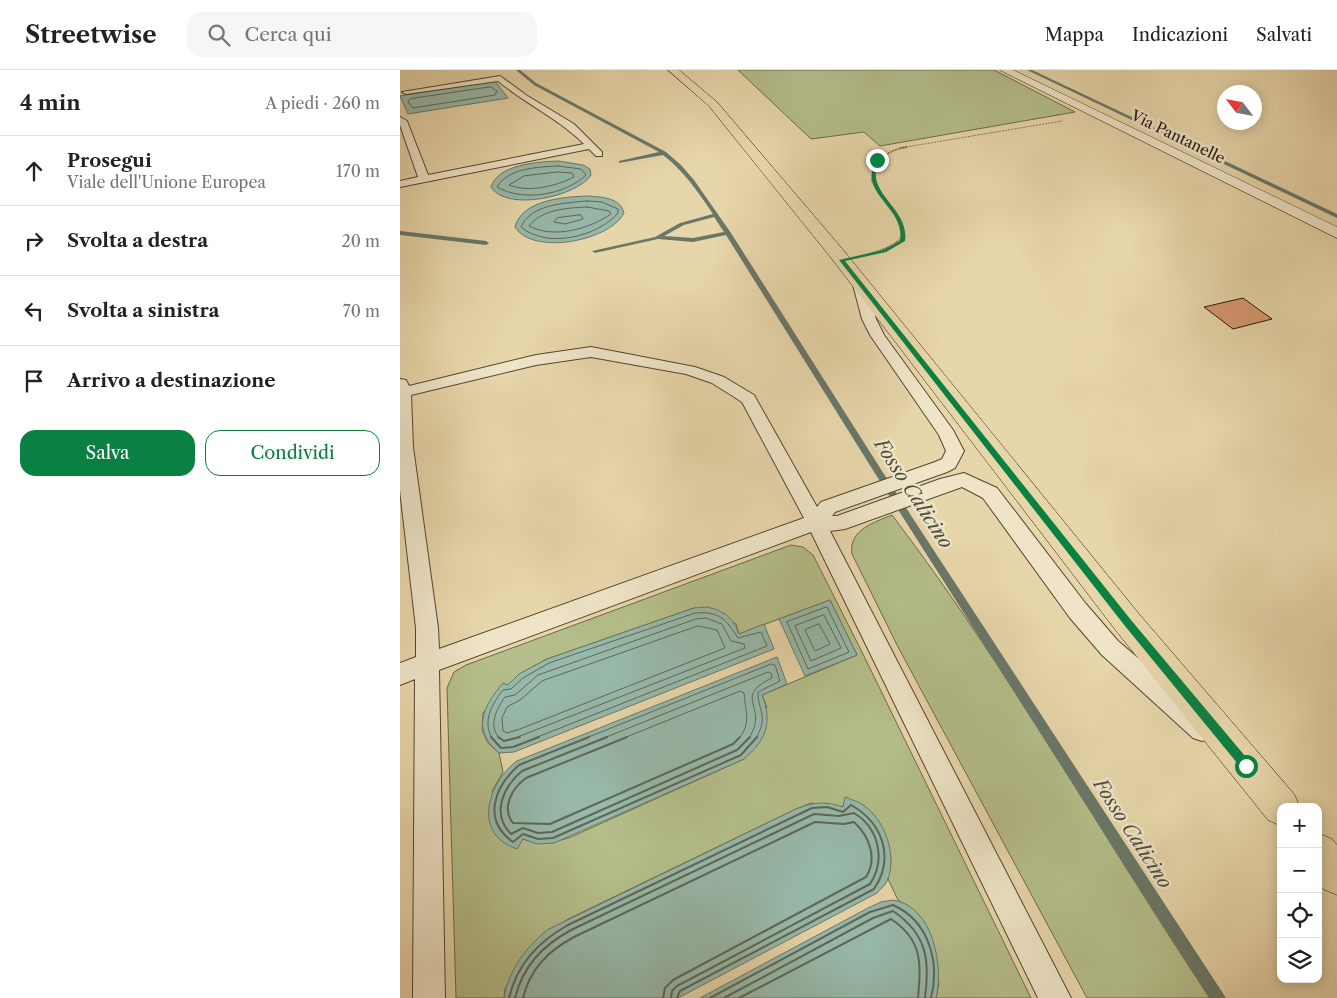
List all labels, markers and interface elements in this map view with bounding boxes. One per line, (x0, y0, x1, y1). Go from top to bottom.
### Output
search box (187, 12, 537, 57)
text: Streetwise (25, 20, 157, 49)
icon: search (205, 21, 233, 49)
text: Cerca qui (245, 23, 331, 46)
text: Mappa (1045, 24, 1104, 46)
text: Indicazioni (1132, 24, 1228, 46)
text: Salvati (1256, 24, 1312, 46)
north arrow (1217, 85, 1262, 130)
text: 4 min (20, 90, 81, 115)
text: A piedi · 260 m (265, 93, 380, 113)
street label: Via Pantanelle (1127, 105, 1228, 168)
text: Prosegui (67, 149, 152, 172)
route end (866, 149, 889, 172)
icon: ahead (20, 157, 48, 185)
text: 170 m (336, 161, 380, 181)
text: Viale dell'Unione Europea (67, 172, 266, 192)
icon: right (20, 227, 48, 255)
text: Svolta a destra (67, 229, 208, 252)
text: 20 m (341, 231, 380, 251)
icon: left (20, 297, 48, 325)
text: Svolta a sinistra (67, 299, 220, 322)
text: 70 m (343, 301, 380, 321)
icon: arrive (20, 367, 48, 395)
text: Arrivo a destinazione (67, 369, 276, 392)
button: Salva (20, 430, 195, 476)
button: Condividi (205, 430, 380, 476)
water label: Fosso Calicino (868, 432, 958, 553)
route start (1235, 755, 1258, 778)
water label: Fosso Calicino (1087, 772, 1177, 893)
map controls (1277, 803, 1322, 983)
button: + (1277, 803, 1322, 848)
button: − (1277, 848, 1322, 893)
button: locate (1277, 893, 1322, 938)
button: layers (1277, 938, 1322, 983)

